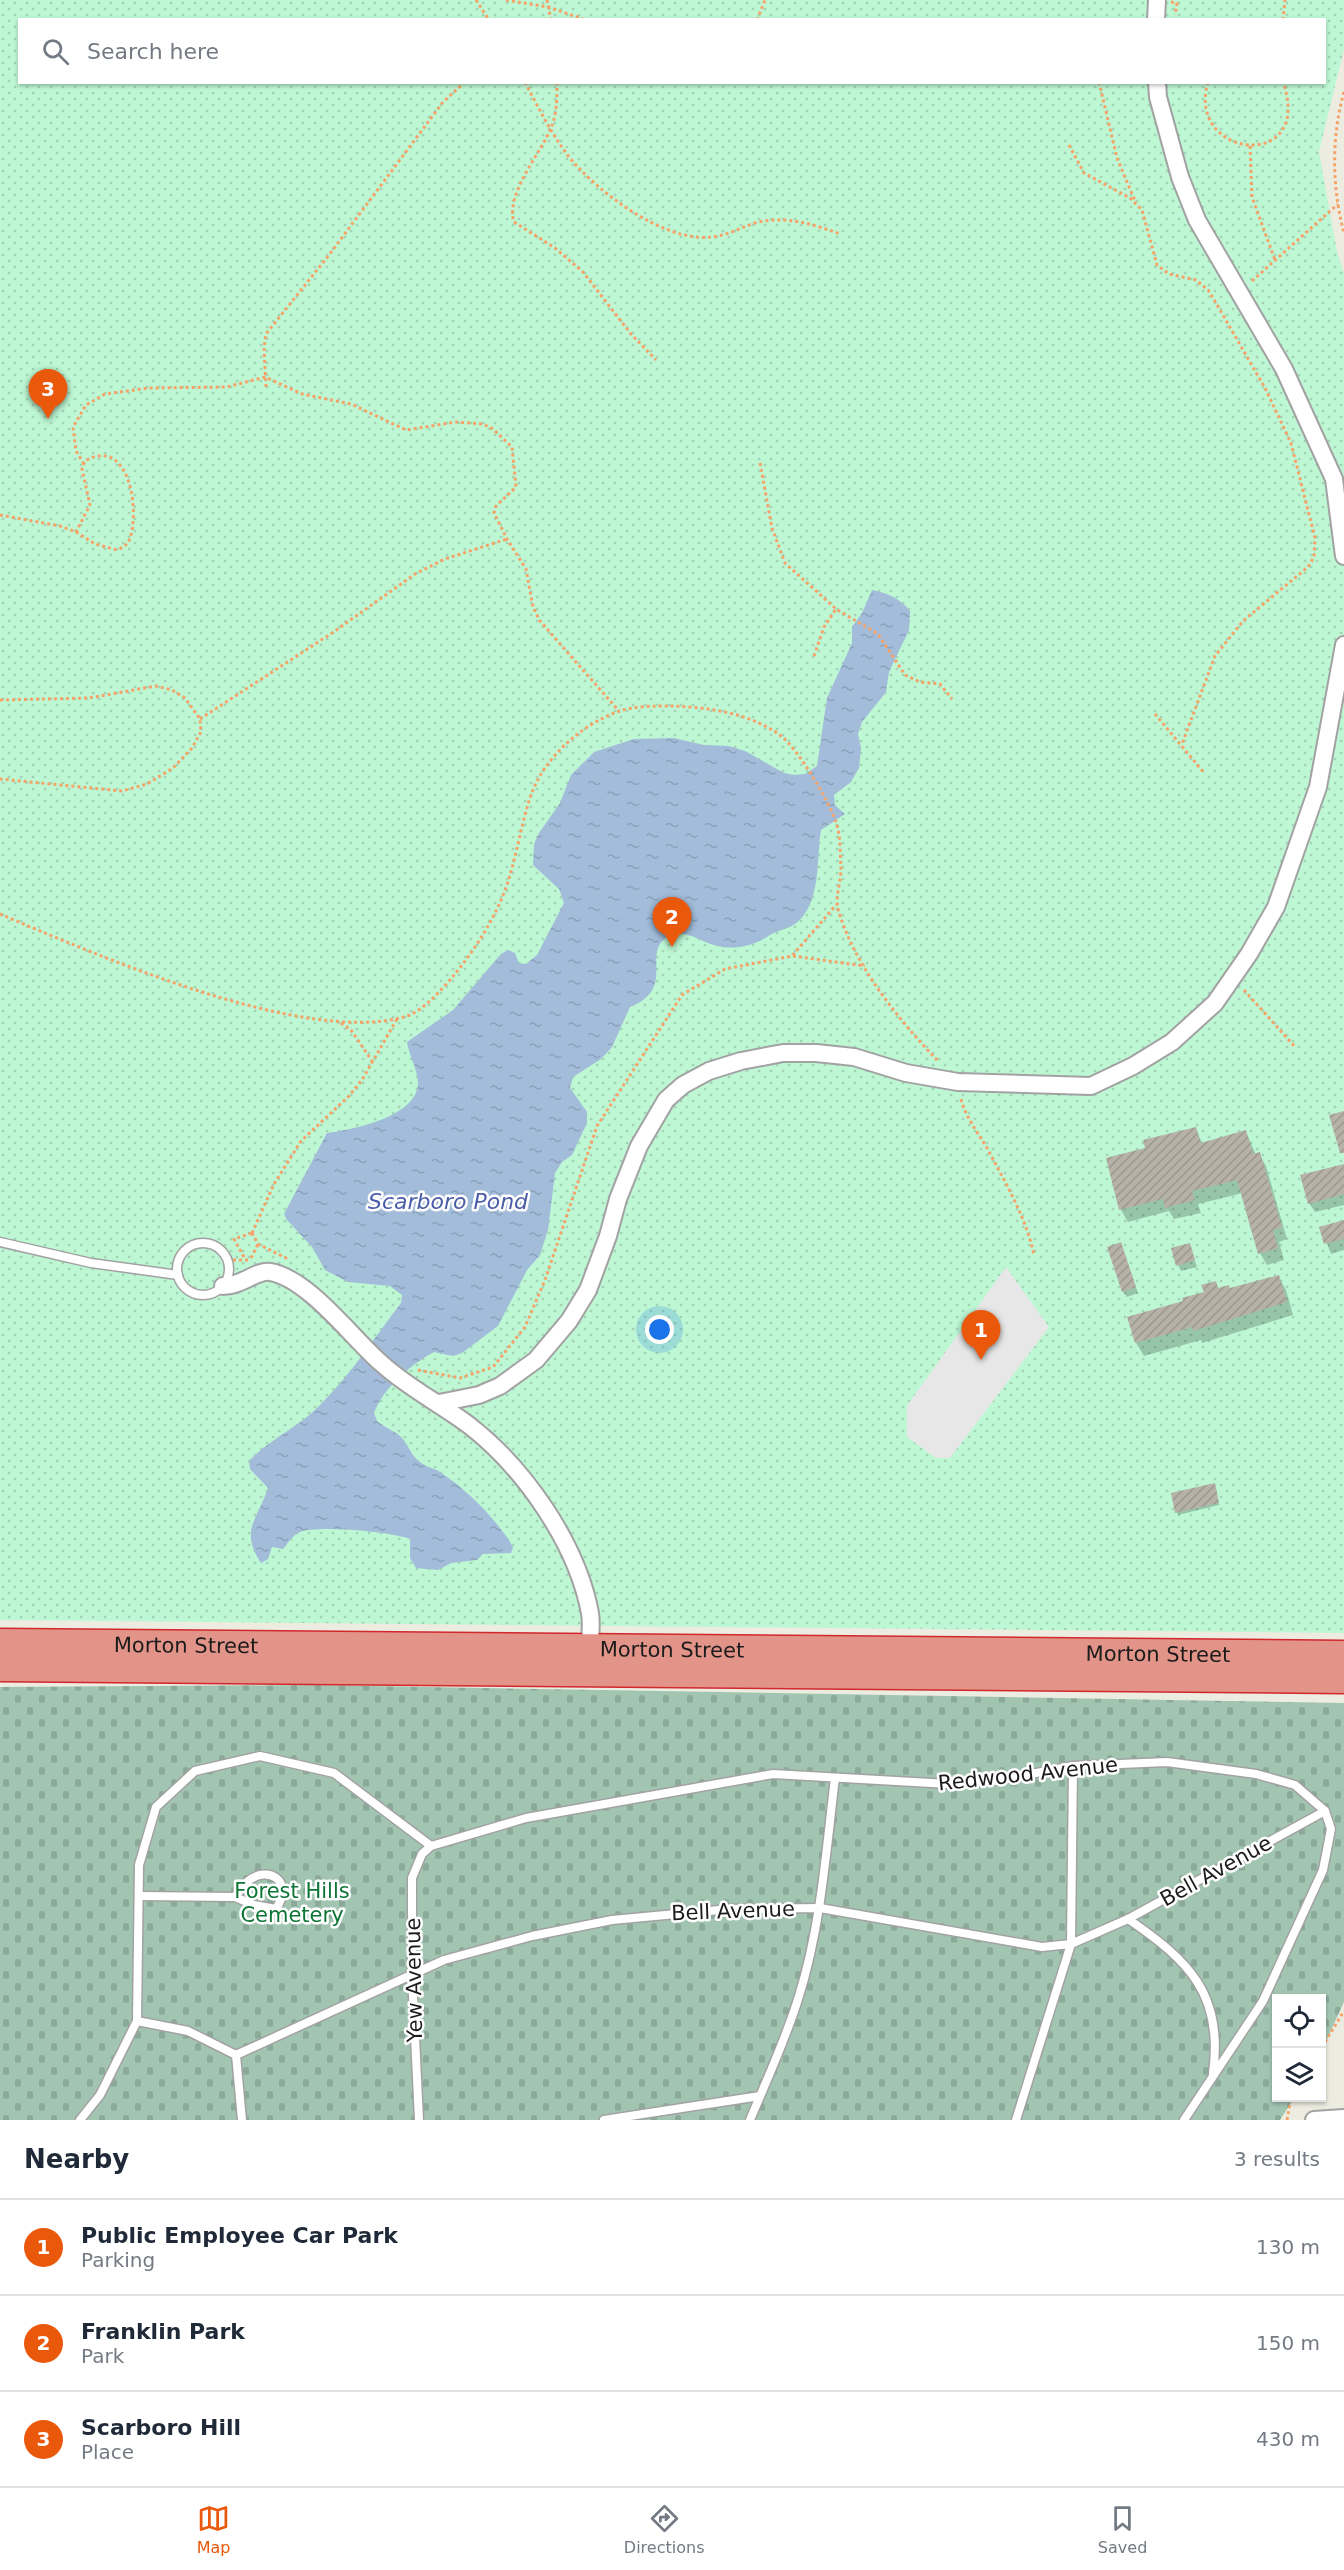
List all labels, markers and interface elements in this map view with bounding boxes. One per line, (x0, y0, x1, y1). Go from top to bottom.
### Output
search box (18, 18, 1326, 84)
icon: search (39, 35, 72, 68)
text: Search here (87, 39, 219, 64)
pin: 3 (28, 370, 68, 419)
pin: 2 (652, 898, 692, 947)
water label: Scarboro Pond (368, 1189, 529, 1214)
pin: 1 (962, 1310, 1000, 1360)
your location (645, 1315, 674, 1344)
street label: Morton Street (114, 1633, 258, 1658)
street label: Morton Street (600, 1637, 744, 1663)
street label: Morton Street (1086, 1642, 1230, 1667)
street label: Redwood Avenue (937, 1753, 1119, 1795)
street label: Bell Avenue (1156, 1831, 1276, 1911)
park label: Forest Hills Cemetery (234, 1879, 350, 1927)
street label: Bell Avenue (671, 1897, 795, 1925)
street label: Yew Avenue (401, 1917, 427, 2044)
map controls (1272, 1994, 1326, 2102)
button: locate (1272, 1994, 1326, 2048)
button: layers (1272, 2048, 1326, 2102)
text: Nearby (24, 2144, 129, 2174)
text: 3 results (1234, 2147, 1320, 2171)
text: Public Employee Car Park (81, 2223, 398, 2248)
text: 1 (37, 2235, 50, 2259)
text: 130 m (1256, 2235, 1320, 2259)
text: Parking (81, 2248, 155, 2272)
text: Franklin Park (81, 2319, 245, 2344)
text: 2 (37, 2331, 50, 2355)
text: 150 m (1256, 2331, 1320, 2355)
text: Park (81, 2344, 124, 2368)
text: Scarboro Hill (81, 2415, 241, 2440)
text: 3 (37, 2427, 50, 2451)
text: 430 m (1256, 2427, 1320, 2451)
text: Place (81, 2440, 134, 2464)
tab: Map (197, 2502, 230, 2557)
tab: Directions (624, 2502, 704, 2557)
tab: Saved (1098, 2502, 1147, 2557)

